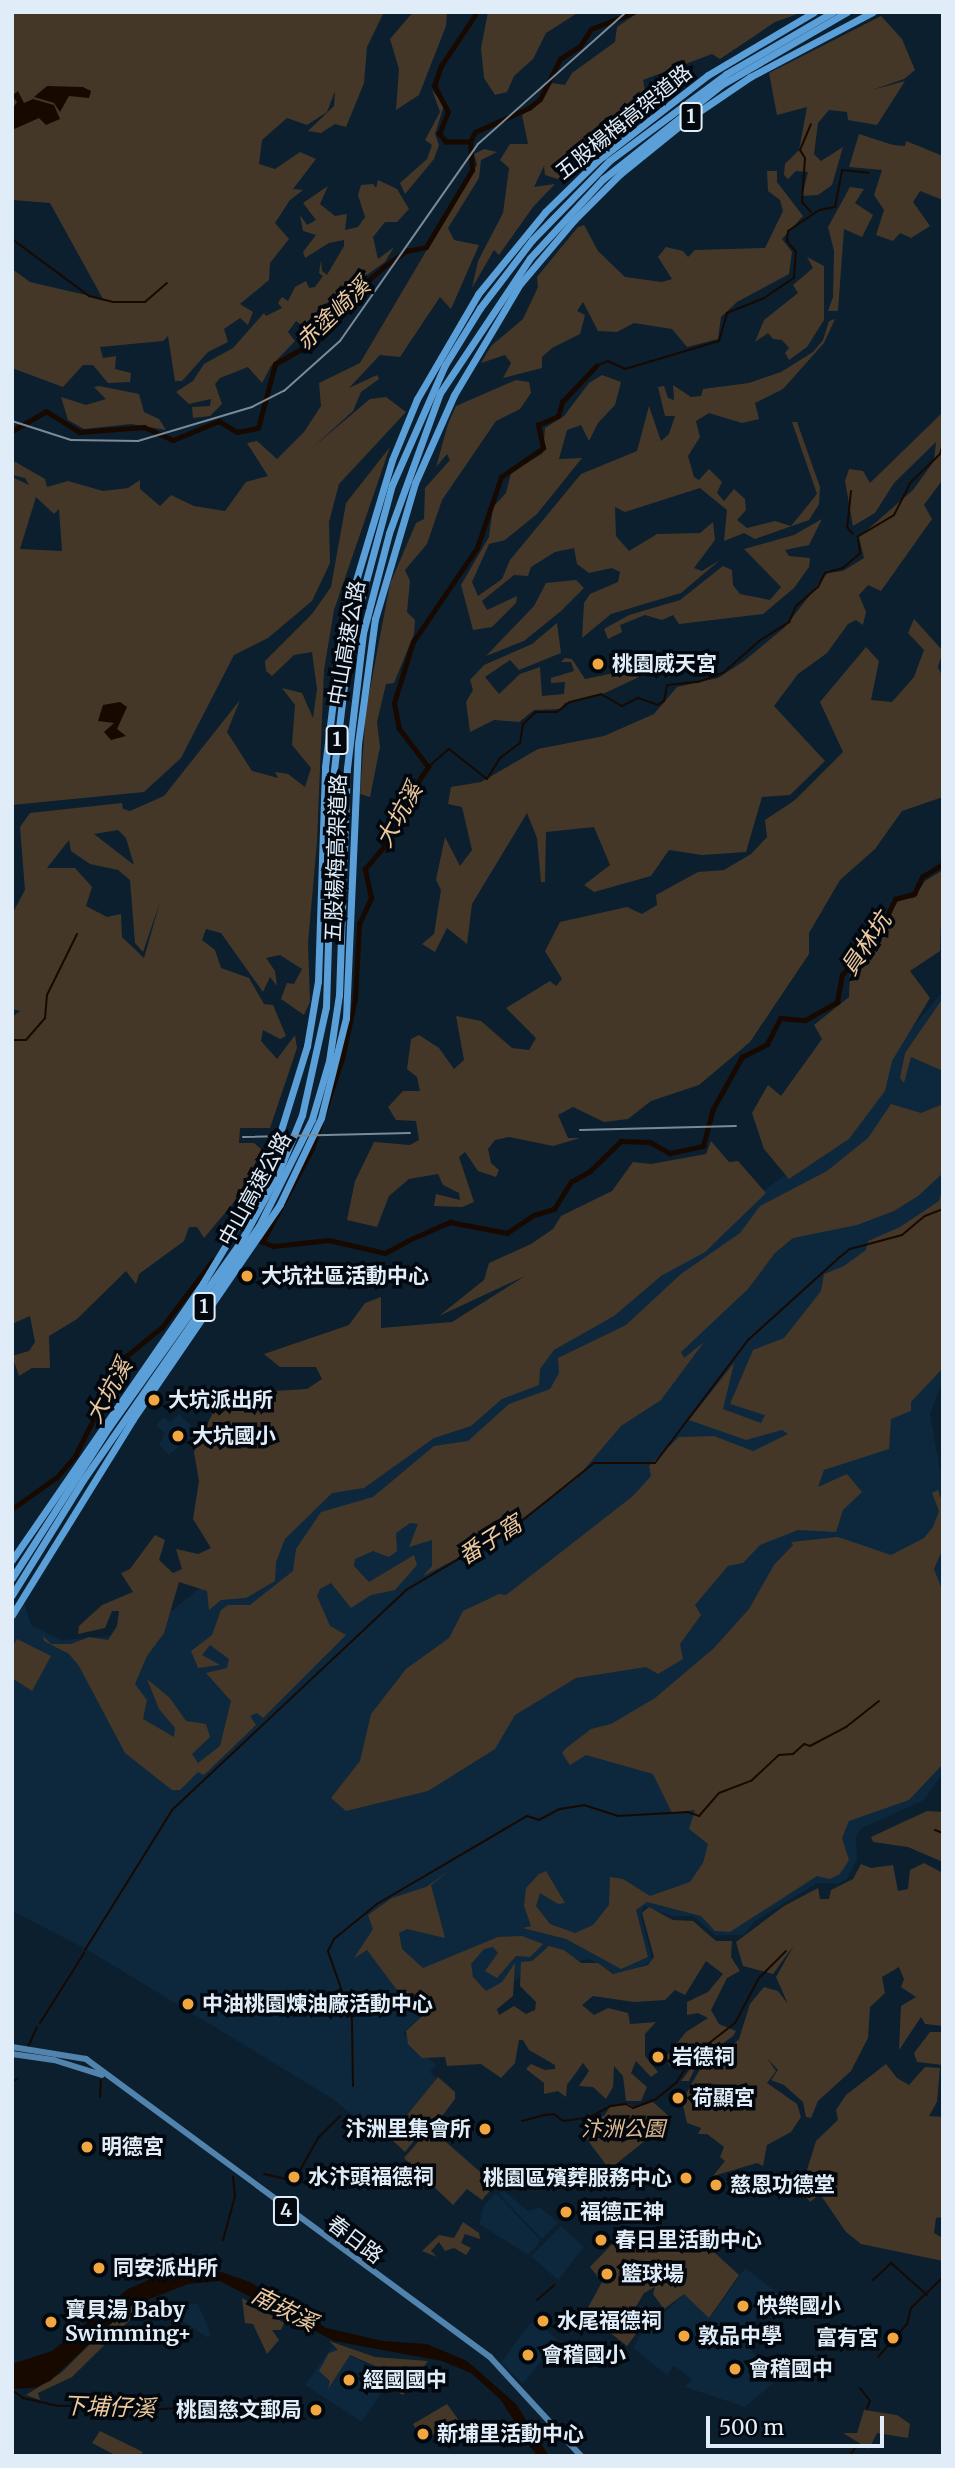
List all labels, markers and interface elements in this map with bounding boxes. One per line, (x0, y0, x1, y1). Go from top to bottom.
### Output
street label: 五股楊梅高架道路 (551, 59, 697, 185)
road number: 1 (679, 102, 703, 132)
water label: 赤塗崎溪 (290, 272, 376, 356)
street label: 中山高速公路 (324, 579, 370, 707)
place label: 桃園威天宮 (612, 651, 717, 677)
marker: 桃園威天宮 (590, 656, 606, 672)
road number: 1 (325, 724, 349, 755)
street label: 五股楊梅高架道路 (320, 774, 352, 942)
water label: 大坑溪 (370, 778, 428, 852)
water label: 員林坑 (835, 908, 897, 980)
street label: 中山高速公路 (213, 1128, 297, 1250)
place label: 大坑社區活動中心 (261, 1263, 429, 1289)
marker: 大坑社區活動中心 (239, 1268, 255, 1284)
road number: 1 (192, 1292, 216, 1322)
water label: 大坑溪 (80, 1354, 138, 1428)
place label: 大坑派出所 (168, 1387, 273, 1413)
marker: 大坑派出所 (146, 1392, 162, 1408)
place label: 大坑國小 (192, 1423, 276, 1449)
marker: 大坑國小 (170, 1428, 186, 1444)
water label: 番子窩 (453, 1510, 527, 1570)
place label: 中油桃園煉油廠活動中心 (202, 1991, 433, 2017)
marker: 中油桃園煉油廠活動中心 (180, 1996, 196, 2012)
place label: 岩德祠 (672, 2044, 735, 2070)
marker: 岩德祠 (650, 2049, 666, 2065)
place label: 荷顯宮 (692, 2085, 755, 2111)
marker: 荷顯宮 (670, 2090, 686, 2106)
place label: 汴洲里集會所 (345, 2116, 471, 2142)
park label: 汴洲公園 (581, 2116, 665, 2142)
marker: 汴洲里集會所 (477, 2121, 493, 2137)
place label: 明德宮 (101, 2134, 164, 2160)
marker: 明德宮 (79, 2139, 95, 2155)
place label: 水汴頭福德祠 (308, 2164, 434, 2190)
place label: 桃園區殯葬服務中心 (483, 2165, 672, 2191)
marker: 水汴頭福德祠 (286, 2169, 302, 2185)
marker: 桃園區殯葬服務中心 (678, 2170, 694, 2186)
place label: 慈恩功德堂 (730, 2172, 835, 2198)
marker: 慈恩功德堂 (708, 2177, 724, 2193)
road number: 4 (272, 2196, 300, 2226)
place label: 福德正神 (580, 2199, 664, 2225)
marker: 福德正神 (558, 2204, 574, 2220)
street label: 春日路 (322, 2211, 388, 2269)
place label: 春日里活動中心 (615, 2227, 762, 2253)
marker: 春日里活動中心 (593, 2232, 609, 2248)
place label: 同安派出所 (113, 2255, 218, 2281)
marker: 同安派出所 (91, 2260, 107, 2276)
place label: 籃球場 (621, 2261, 684, 2287)
marker: 籃球場 (599, 2266, 615, 2282)
water label: 南崁溪 (247, 2281, 321, 2337)
place label: 快樂國小 (757, 2293, 841, 2319)
place label: 寶貝湯 Baby Swimming+ (65, 2297, 192, 2347)
marker: 快樂國小 (735, 2298, 751, 2314)
place label: 水尾福德祠 (557, 2308, 662, 2334)
marker: 水尾福德祠 (535, 2313, 551, 2329)
marker: 寶貝湯 Baby Swimming+ (43, 2314, 59, 2330)
place label: 敦品中學 (698, 2323, 782, 2349)
place label: 富有宮 (816, 2325, 879, 2351)
marker: 敦品中學 (676, 2328, 692, 2344)
marker: 富有宮 (885, 2330, 901, 2346)
place label: 會稽國小 (542, 2342, 626, 2368)
marker: 會稽國小 (520, 2347, 536, 2363)
place label: 會稽國中 (749, 2356, 833, 2382)
marker: 會稽國中 (727, 2361, 743, 2377)
place label: 經國國中 (363, 2367, 447, 2393)
marker: 經國國中 (341, 2372, 357, 2388)
water label: 下埔仔溪 (63, 2392, 155, 2422)
place label: 桃園慈文郵局 (176, 2397, 302, 2423)
marker: 桃園慈文郵局 (308, 2402, 324, 2418)
scale bar (710, 2402, 888, 2446)
text: 500 m (719, 2414, 784, 2441)
place label: 新埔里活動中心 (437, 2421, 584, 2447)
marker: 新埔里活動中心 (415, 2426, 431, 2442)

